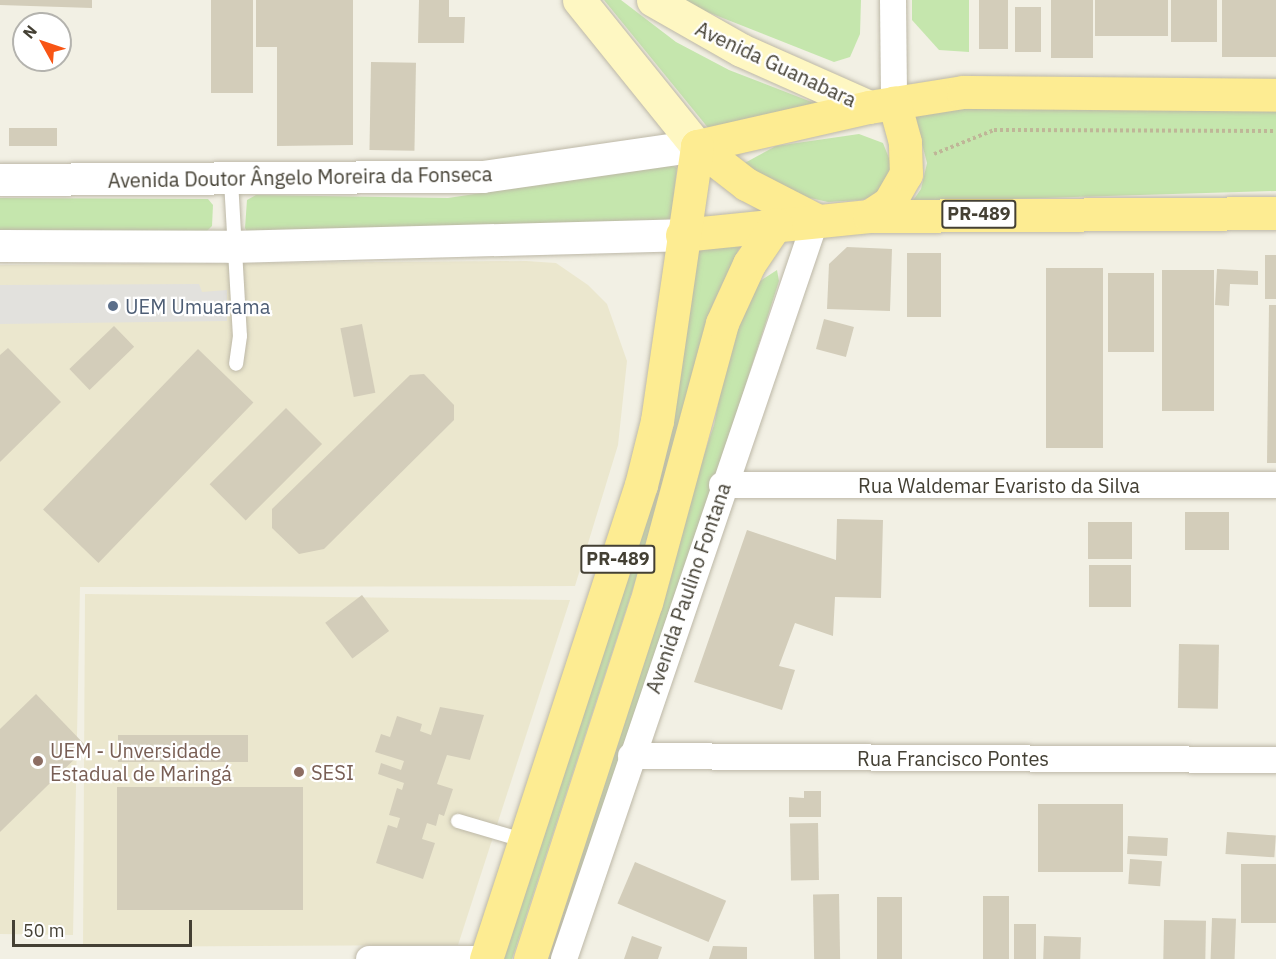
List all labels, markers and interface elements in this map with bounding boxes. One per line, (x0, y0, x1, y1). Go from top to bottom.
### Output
north arrow (12, 12, 72, 72)
street label: Avenida Guanabara (692, 16, 860, 112)
text: N (18, 21, 41, 43)
street label: Avenida Doutor Ângelo Moreira da Fonseca (108, 162, 492, 192)
road number: PR-489 (940, 199, 1018, 229)
place label: UEM Umuarama (125, 294, 270, 318)
marker: UEM Umuarama (106, 299, 120, 313)
street label: Rua Waldemar Evaristo da Silva (858, 473, 1140, 497)
street label: Avenida Paulino Fontana (641, 480, 735, 696)
road number: PR-489 (579, 544, 657, 574)
place label: UEM - Unversidade Estadual de Maringá (50, 738, 232, 785)
street label: Rua Francisco Pontes (857, 746, 1049, 770)
marker: UEM - Unversidade Estadual de Maringá (31, 754, 45, 768)
place label: SESI (311, 760, 354, 784)
marker: SESI (292, 765, 306, 779)
scale bar (15, 908, 195, 946)
text: 50 m (23, 919, 65, 942)

